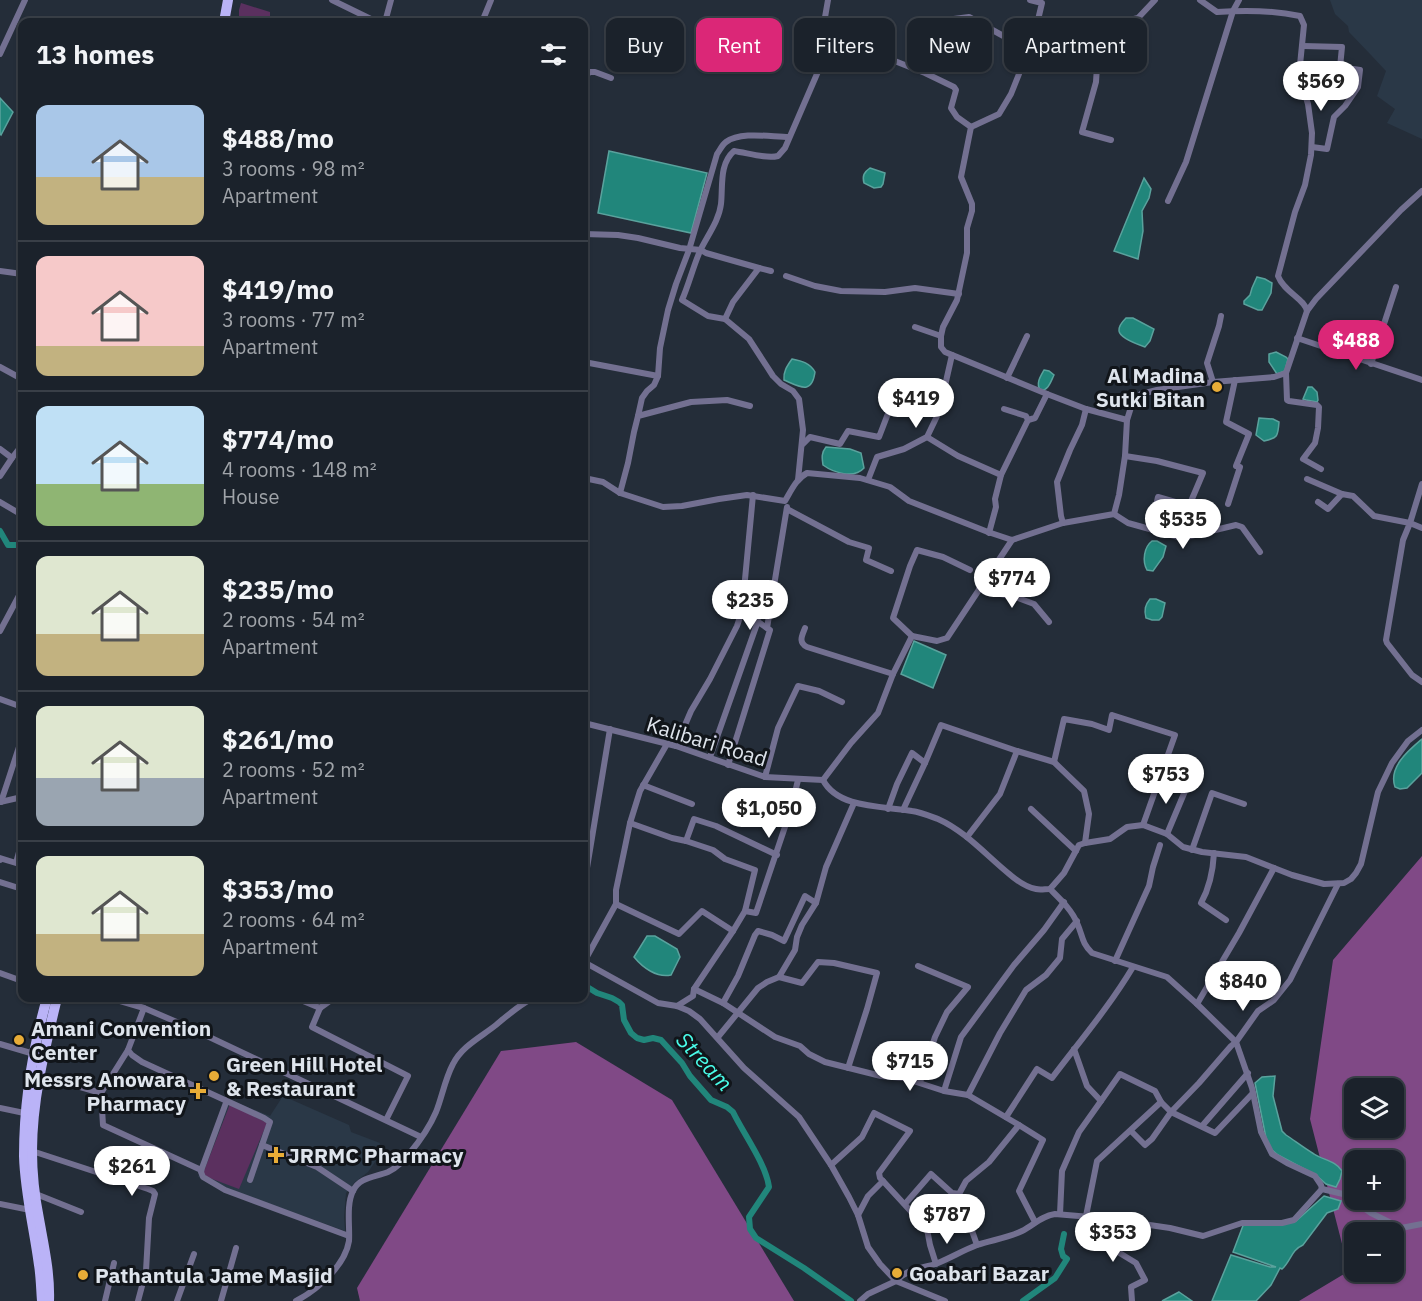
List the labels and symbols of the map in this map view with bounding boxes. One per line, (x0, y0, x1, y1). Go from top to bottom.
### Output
pin: $569 (1285, 61, 1357, 112)
pin: $488 (1320, 320, 1392, 371)
place label: Al Madina Sutki Bitan (1096, 361, 1205, 413)
pin: $419 (880, 378, 952, 429)
marker: Al Madina Sutki Bitan (1210, 380, 1224, 394)
pin: $535 (1147, 499, 1219, 550)
pin: $774 (976, 558, 1048, 609)
pin: $235 (714, 580, 786, 631)
street label: Kalibari Road (643, 709, 771, 773)
pin: $753 (1130, 754, 1202, 805)
pin: $1,050 (720, 788, 818, 839)
pin: $840 (1207, 961, 1279, 1012)
place label: Amani Convention Center (31, 1014, 211, 1066)
water label: Stream (670, 1025, 740, 1097)
marker: Amani Convention Center (12, 1033, 26, 1047)
pin: $715 (874, 1041, 946, 1092)
place label: Green Hill Hotel & Restaurant (226, 1050, 382, 1102)
place label: Messrs Anowara Pharmacy (24, 1065, 187, 1117)
marker: Green Hill Hotel & Restaurant (207, 1069, 221, 1083)
marker: Messrs Anowara Pharmacy (191, 1084, 205, 1098)
place label: JRRMC Pharmacy (288, 1141, 464, 1169)
pin: $261 (96, 1146, 168, 1197)
marker: JRRMC Pharmacy (269, 1148, 283, 1162)
pin: $787 (911, 1194, 983, 1245)
pin: $353 (1077, 1212, 1149, 1263)
place label: Goabari Bazar (909, 1259, 1050, 1287)
place label: Pathantula Jame Masjid (95, 1261, 333, 1289)
marker: Goabari Bazar (890, 1266, 904, 1280)
marker: Pathantula Jame Masjid (76, 1268, 90, 1282)

